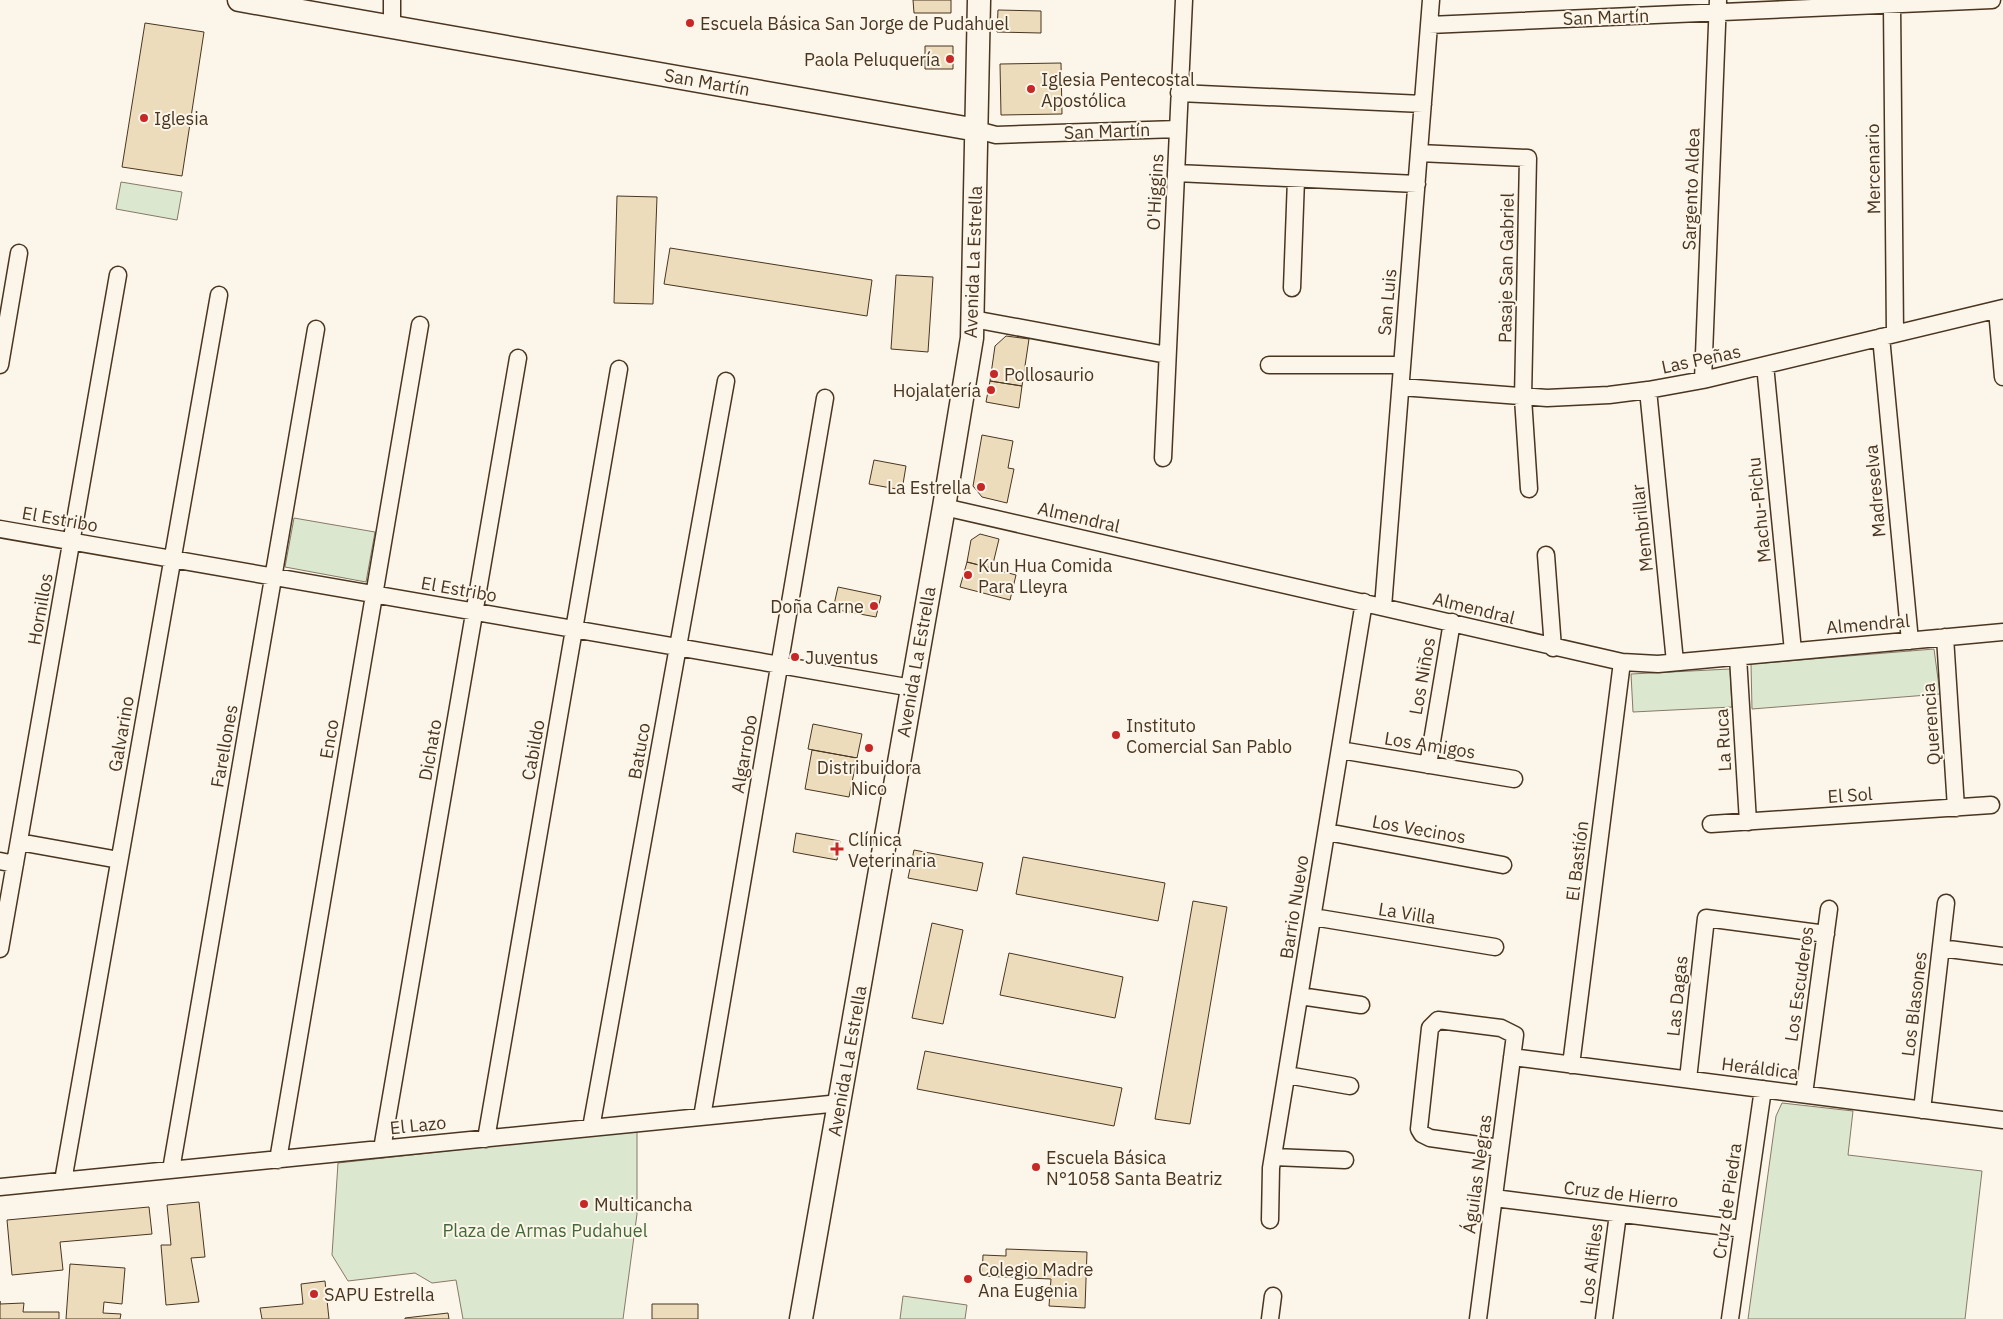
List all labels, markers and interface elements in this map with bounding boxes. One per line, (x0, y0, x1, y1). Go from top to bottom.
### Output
street label: San Martín (1562, 4, 1650, 30)
place label: Escuela Básica San Jorge de Pudahuel (700, 12, 1009, 35)
marker: Escuela Básica San Jorge de Pudahuel (684, 17, 696, 29)
place label: Paola Peluquería (804, 48, 940, 71)
marker: Paola Peluquería (944, 53, 956, 65)
street label: San Martín (662, 63, 752, 101)
place label: Iglesia Pentecostal Apostólica (1041, 68, 1195, 112)
marker: Iglesia Pentecostal Apostólica (1025, 83, 1037, 95)
place label: Iglesia (154, 107, 209, 130)
marker: Iglesia (138, 112, 150, 124)
street label: San Martín (1063, 118, 1151, 144)
street label: Mercenario (1861, 123, 1885, 215)
street label: Sargento Aldea (1677, 127, 1705, 251)
street label: O'Higgins (1142, 153, 1168, 231)
street label: Avenida La Estrella (959, 185, 987, 339)
street label: Pasaje San Gabriel (1493, 193, 1519, 343)
street label: San Luis (1373, 268, 1401, 336)
street label: Las Peñas (1659, 339, 1743, 379)
place label: Pollosaurio (1004, 363, 1094, 386)
marker: Pollosaurio (988, 368, 1000, 380)
place label: Hojalatería (893, 379, 981, 402)
marker: Hojalatería (985, 384, 997, 396)
street label: Madreselva (1859, 443, 1890, 538)
street label: Machu-Pichu (1742, 456, 1776, 564)
place label: La Estrella (887, 476, 971, 499)
marker: La Estrella (975, 481, 987, 493)
street label: Membrillar (1626, 483, 1658, 573)
street label: Almendral (1036, 496, 1122, 538)
street label: El Estribo (20, 501, 100, 537)
place label: Kun Hua Comida Para Lleyra (978, 554, 1113, 598)
marker: Kun Hua Comida Para Lleyra (962, 569, 974, 581)
street label: Hornillos (22, 571, 58, 647)
street label: El Estribo (419, 571, 499, 607)
street label: Avenida La Estrella (891, 584, 941, 739)
street label: Almendral (1431, 587, 1518, 629)
place label: Doña Carne (770, 595, 864, 618)
marker: Doña Carne (868, 600, 880, 612)
street label: Almendral (1825, 609, 1911, 639)
street label: Los Niños (1404, 635, 1440, 717)
place label: Juventus (805, 646, 879, 669)
marker: Juventus (789, 651, 801, 663)
street label: Querencia (1917, 682, 1945, 766)
street label: Galvarino (103, 694, 139, 774)
street label: Farellones (205, 703, 243, 789)
street label: La Ruca (1710, 707, 1736, 772)
street label: Algarrobo (726, 713, 762, 795)
place label: Instituto Comercial San Pablo (1126, 714, 1292, 758)
street label: Enco (314, 717, 344, 761)
street label: Dichato (413, 718, 447, 782)
street label: Cabildo (516, 718, 550, 782)
street label: Batuco (623, 721, 655, 781)
street label: Los Amigos (1383, 726, 1477, 764)
marker: Instituto Comercial San Pablo (1110, 729, 1122, 741)
marker: Distribuidora Nico (863, 742, 875, 754)
place label: Distribuidora Nico (817, 756, 922, 800)
street label: El Sol (1827, 782, 1873, 808)
street label: Los Vecinos (1370, 809, 1468, 849)
street label: El Bastión (1561, 820, 1593, 902)
place label: Clínica Veterinaria (848, 828, 936, 872)
marker: Clínica Veterinaria (830, 842, 844, 856)
street label: Barrio Nuevo (1274, 853, 1314, 961)
street label: La Villa (1377, 897, 1438, 929)
street label: Los Escuderos (1780, 925, 1818, 1043)
street label: Los Blasones (1896, 950, 1932, 1058)
street label: Las Dagas (1661, 954, 1693, 1038)
street label: Avenida La Estrella (822, 983, 872, 1138)
street label: Heráldica (1720, 1052, 1800, 1084)
street label: El Lazo (389, 1111, 447, 1139)
street label: Águilas Negras (1457, 1113, 1497, 1235)
street label: Cruz de Piedra (1707, 1141, 1747, 1261)
place label: Escuela Básica N°1058 Santa Beatriz (1046, 1146, 1222, 1190)
marker: Escuela Básica N°1058 Santa Beatriz (1030, 1161, 1042, 1173)
street label: Cruz de Hierro (1562, 1176, 1680, 1212)
place label: Multicancha (594, 1193, 693, 1216)
marker: Multicancha (578, 1198, 590, 1210)
park label: Plaza de Armas Pudahuel (442, 1219, 648, 1242)
street label: Los Alfiles (1575, 1222, 1607, 1306)
place label: Colegio Madre Ana Eugenia (978, 1258, 1094, 1302)
marker: Colegio Madre Ana Eugenia (962, 1273, 974, 1285)
place label: SAPU Estrella (324, 1283, 435, 1306)
marker: SAPU Estrella (308, 1288, 320, 1300)

